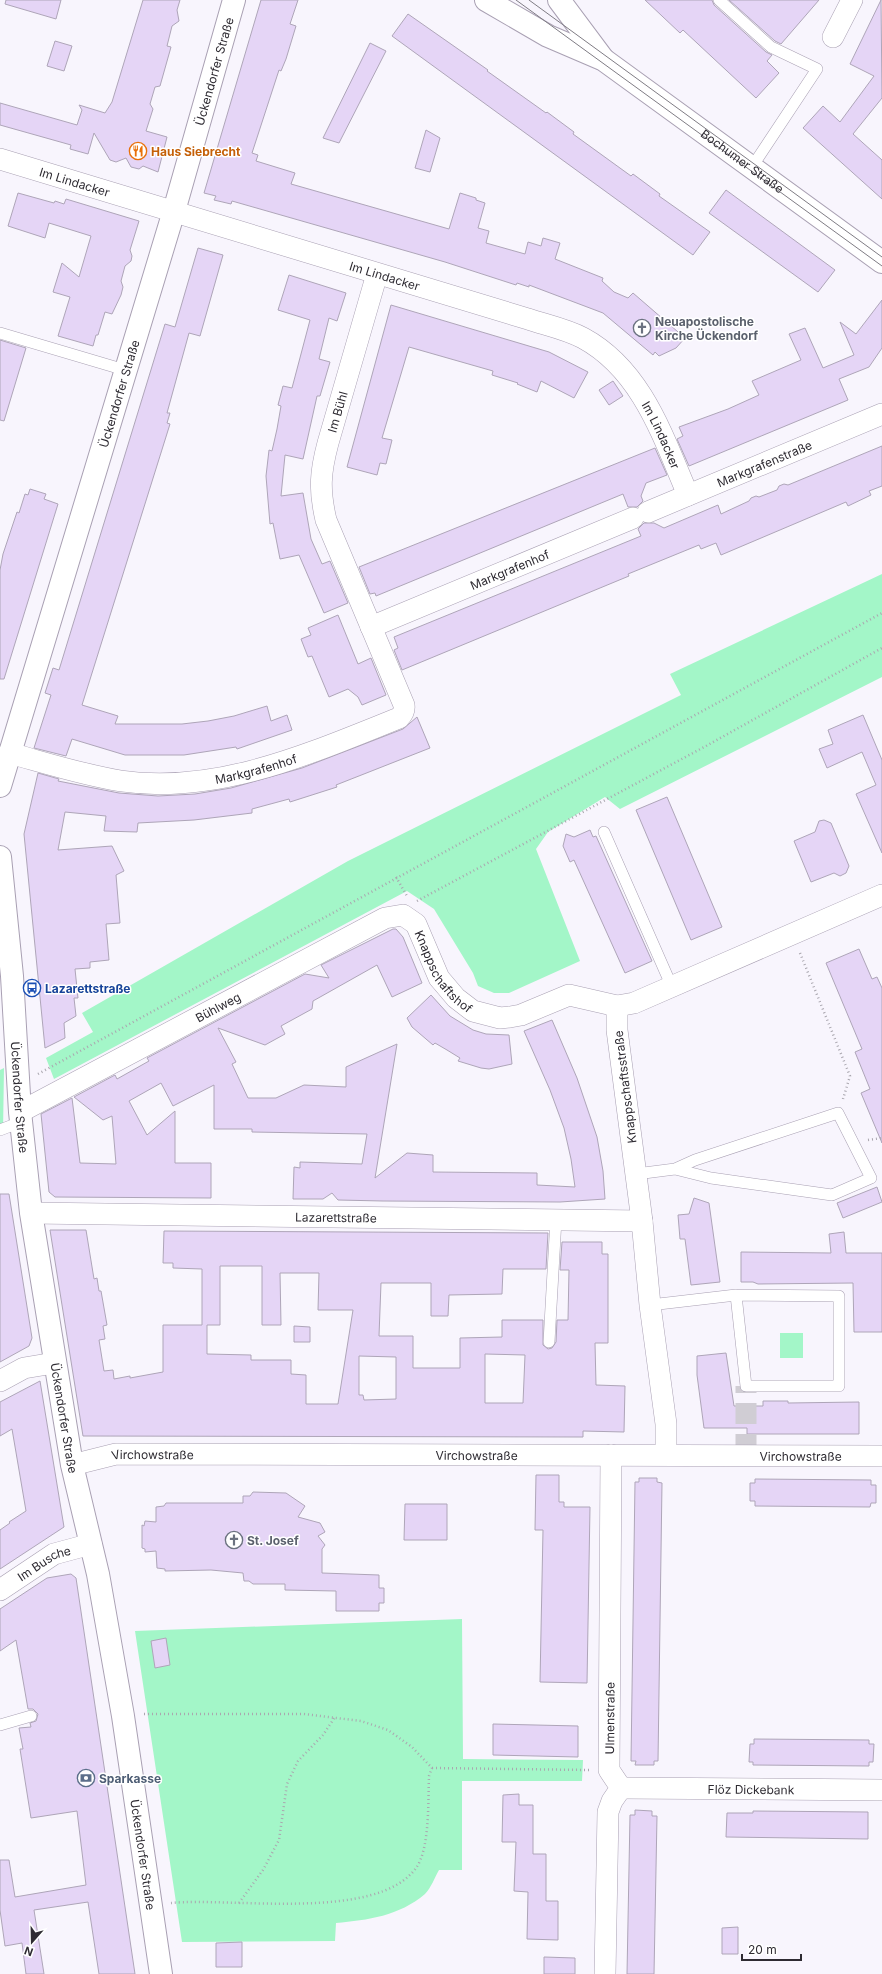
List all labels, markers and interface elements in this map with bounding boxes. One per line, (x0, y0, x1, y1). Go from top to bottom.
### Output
street label: Ückendorfer Straße (191, 15, 236, 127)
street label: Bochumer Straße (698, 126, 787, 196)
restaurant icon: Haus Siebrecht (128, 141, 148, 161)
place label: Haus Siebrecht (151, 144, 241, 159)
street label: Im Lindacker (38, 164, 112, 199)
street label: Im Lindacker (348, 258, 422, 293)
place label: Neuapostolische Kirche Ückendorf (655, 314, 758, 343)
church icon: Neuapostolische Kirche Ückendorf (632, 318, 652, 338)
street label: Ückendorfer Straße (95, 338, 142, 449)
street label: Im Bühl (324, 389, 350, 434)
street label: Im Lindacker (639, 398, 684, 471)
street label: Markgrafenstraße (715, 437, 814, 490)
street label: Markgrafenhof (468, 546, 552, 592)
street label: Markgrafenhof (214, 750, 299, 786)
street label: Knappschaftshof (412, 928, 476, 1016)
bus stop icon: Lazarettstraße (22, 978, 42, 998)
place label: Lazarettstraße (45, 981, 130, 996)
street label: Bühlweg (193, 989, 243, 1025)
street label: Knappschaftsstraße (611, 1030, 639, 1144)
street label: Ückendorfer Straße (8, 1041, 32, 1154)
street label: Lazarettstraße (295, 1209, 377, 1225)
street label: Ückendorfer Straße (48, 1361, 81, 1475)
street label: Virchowstraße (110, 1446, 194, 1462)
street label: Virchowstraße (435, 1447, 518, 1463)
street label: Virchowstraße (759, 1448, 842, 1463)
church icon: St. Josef (224, 1530, 244, 1550)
place label: St. Josef (247, 1533, 299, 1548)
street label: Im Busche (14, 1542, 72, 1584)
street label: Ulmenstraße (602, 1682, 617, 1754)
bank icon: Sparkasse (76, 1768, 96, 1788)
place label: Sparkasse (99, 1771, 161, 1786)
street label: Flöz Dickebank (708, 1781, 795, 1797)
street label: Ückendorfer Straße (128, 1798, 159, 1911)
north arrow (12, 1922, 52, 1962)
scale bar (742, 1936, 801, 1962)
text: 20 m (748, 1942, 777, 1957)
text: N (22, 1943, 35, 1959)

